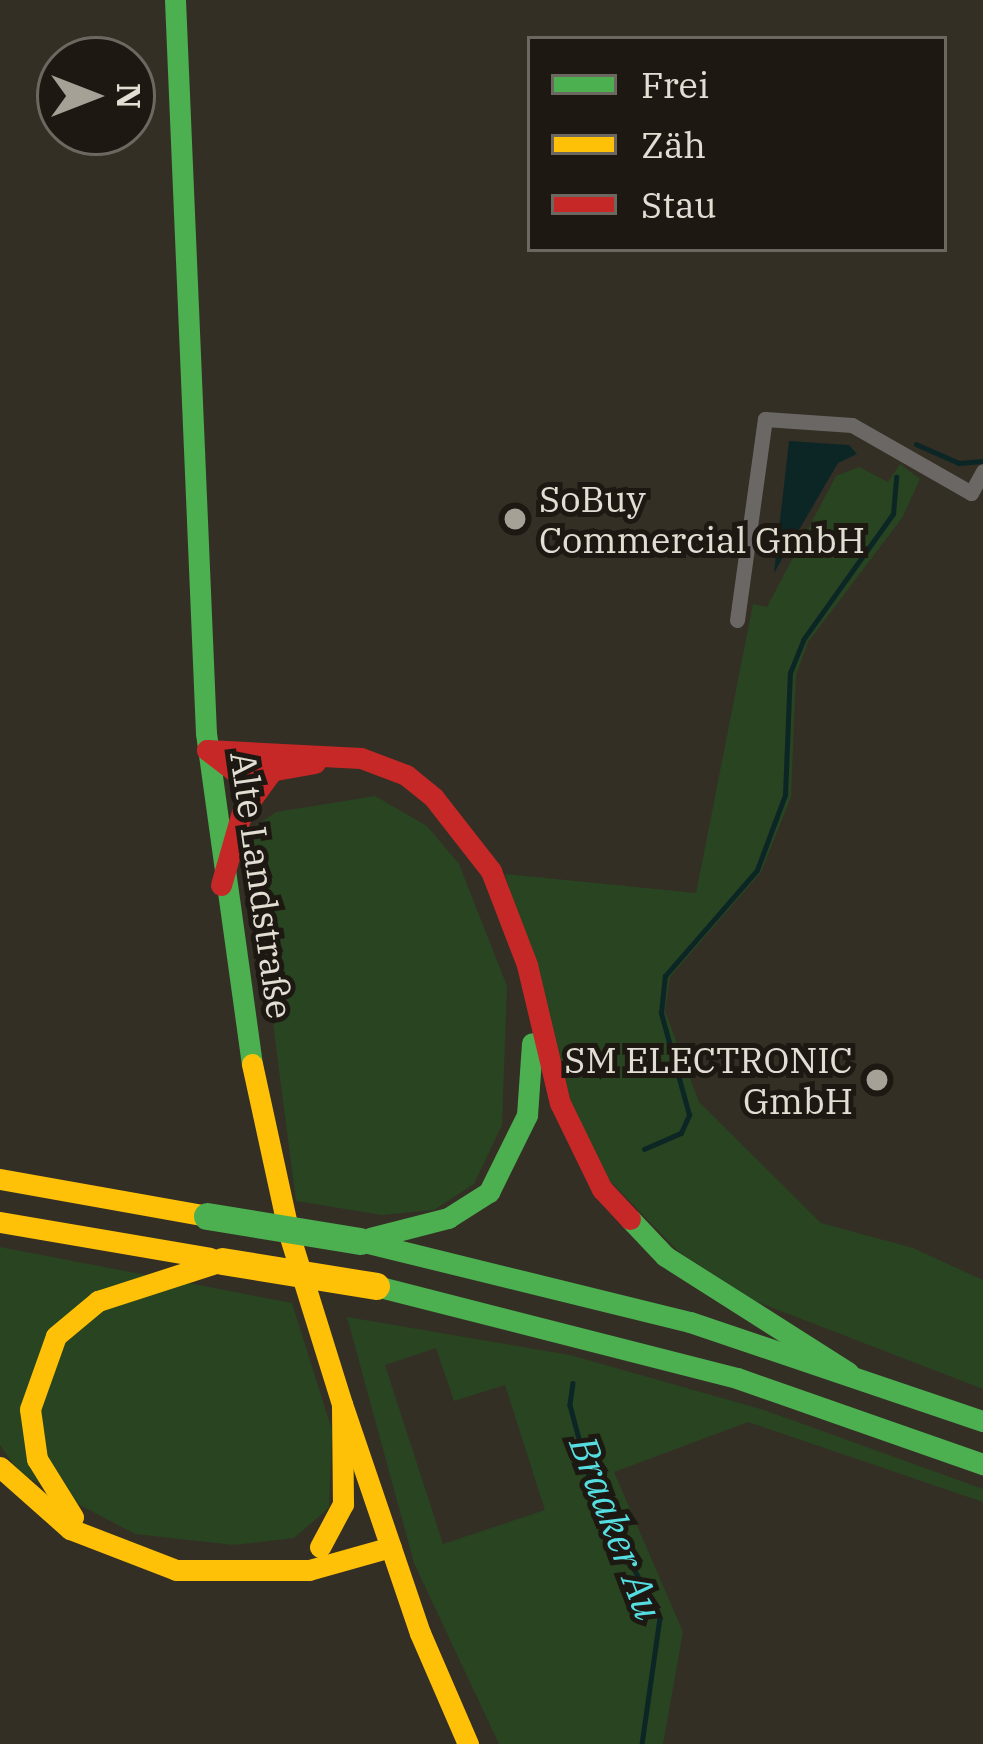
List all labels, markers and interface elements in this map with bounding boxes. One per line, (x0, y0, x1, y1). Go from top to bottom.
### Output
north arrow (36, 36, 156, 156)
legend (527, 36, 947, 252)
text: Frei (641, 61, 709, 108)
text: N (108, 83, 151, 109)
text: Zäh (641, 121, 706, 168)
text: Stau (641, 181, 717, 228)
place label: SoBuy Commercial GmbH (539, 476, 865, 561)
marker: SoBuy Commercial GmbH (502, 506, 528, 532)
street label: Alte Landstraße (222, 749, 302, 1021)
place label: SM ELECTRONIC GmbH (564, 1037, 853, 1122)
marker: SM ELECTRONIC GmbH (864, 1067, 890, 1093)
water label: Braaker Au (560, 1430, 672, 1626)

